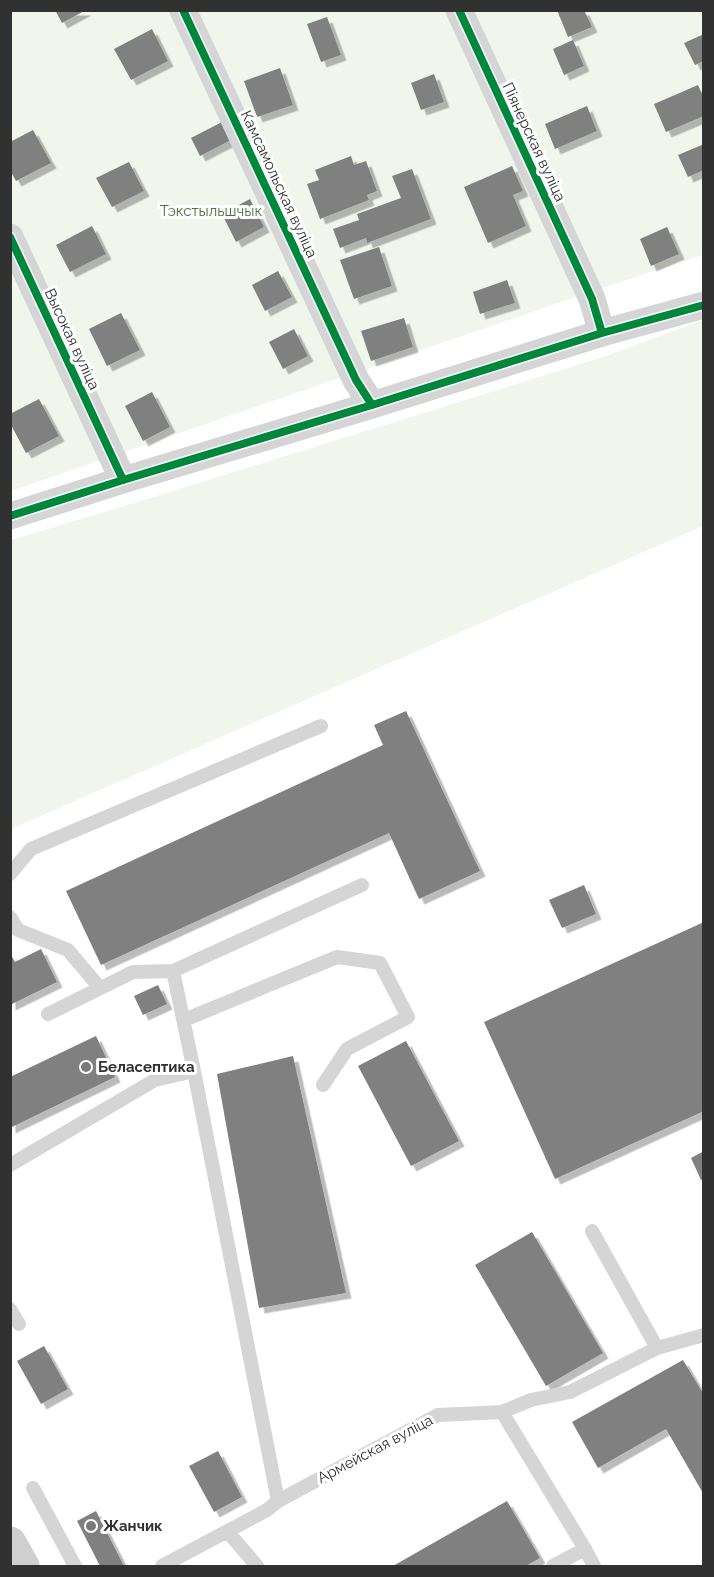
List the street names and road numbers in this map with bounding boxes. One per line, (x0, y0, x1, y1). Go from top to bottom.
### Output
street label: Піянерская вуліца (499, 80, 569, 204)
street label: Камсамольская вуліца (237, 107, 321, 261)
street label: Высокая вуліца (41, 286, 103, 392)
street label: Армейская вуліца (314, 1411, 436, 1487)

